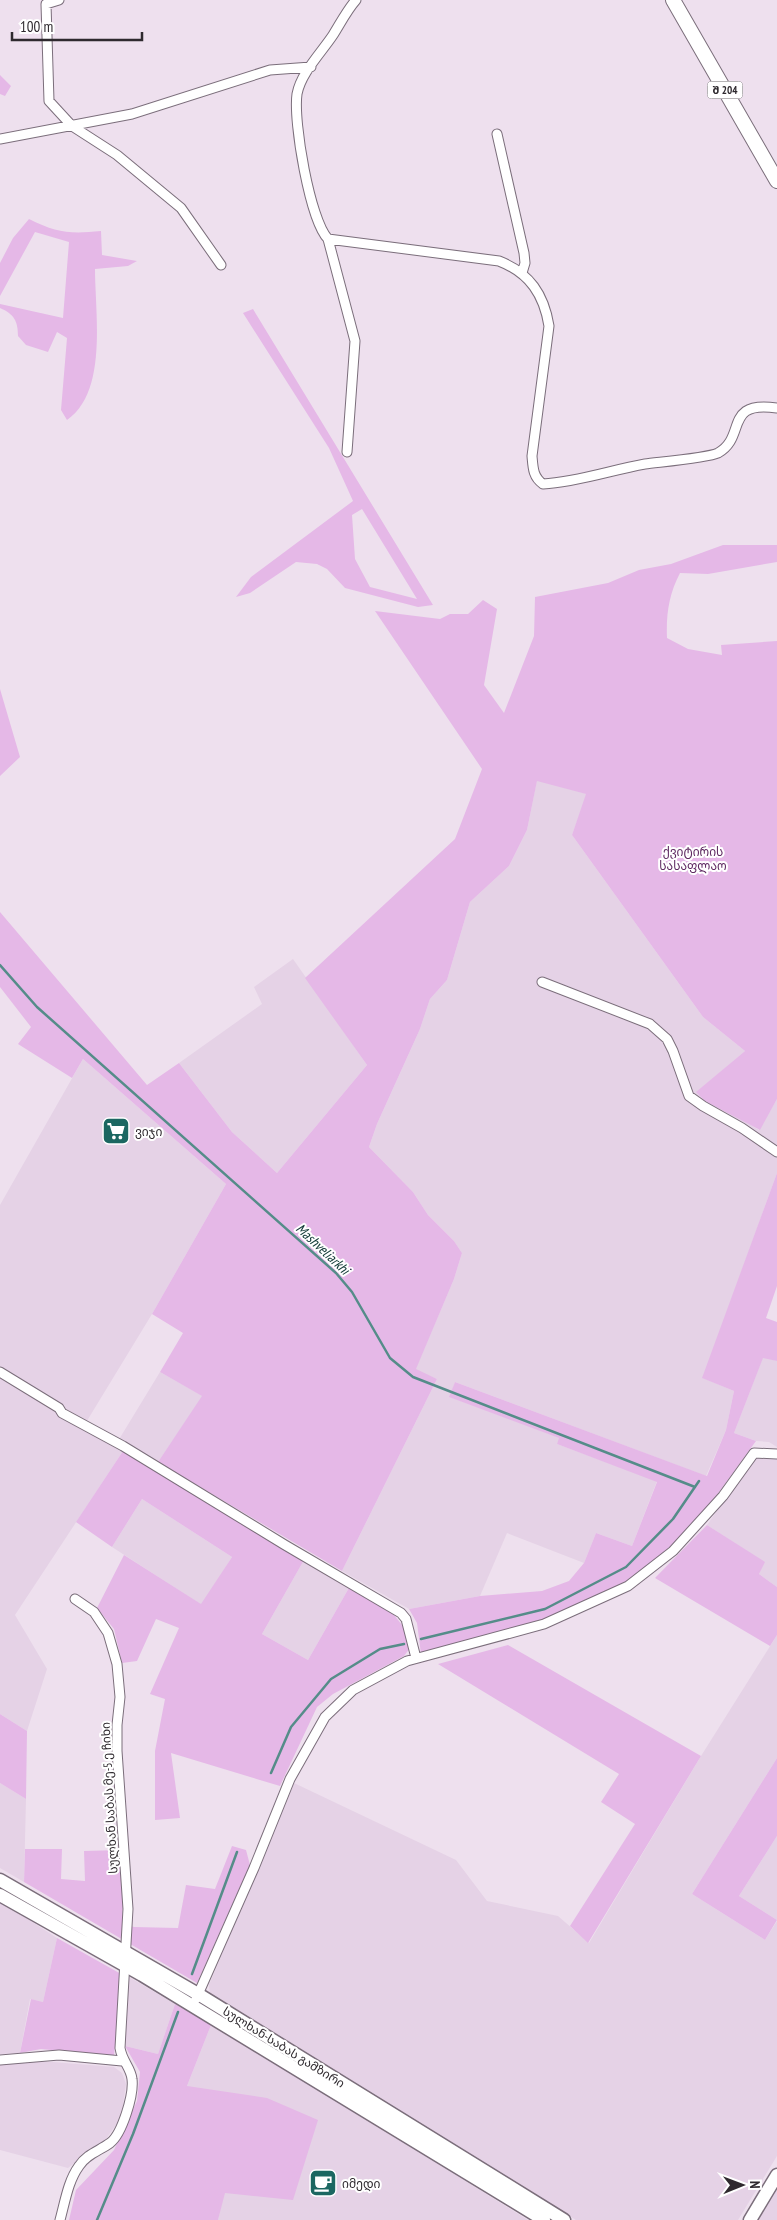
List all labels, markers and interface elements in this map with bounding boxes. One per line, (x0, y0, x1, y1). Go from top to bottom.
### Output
scale bar (12, 10, 142, 42)
text: 100 m (20, 17, 53, 36)
road number: შ 204 (708, 82, 742, 98)
park label: ქვიტირის სასაფლაო (659, 844, 727, 874)
supermarket icon: ვიჯი (101, 1116, 131, 1146)
place label: ვიჯი (135, 1124, 162, 1139)
water label: Mashveliarkhi (292, 1220, 355, 1280)
street label: სულხან საბას მე-5 ე ჩიხი (98, 1722, 121, 1874)
street label: სულხან-საბას გამზირი (220, 2003, 348, 2092)
north arrow (717, 2160, 767, 2210)
cafe icon: იმედი (308, 2168, 338, 2198)
place label: იმედი (342, 2176, 381, 2192)
text: N (746, 2181, 764, 2189)

